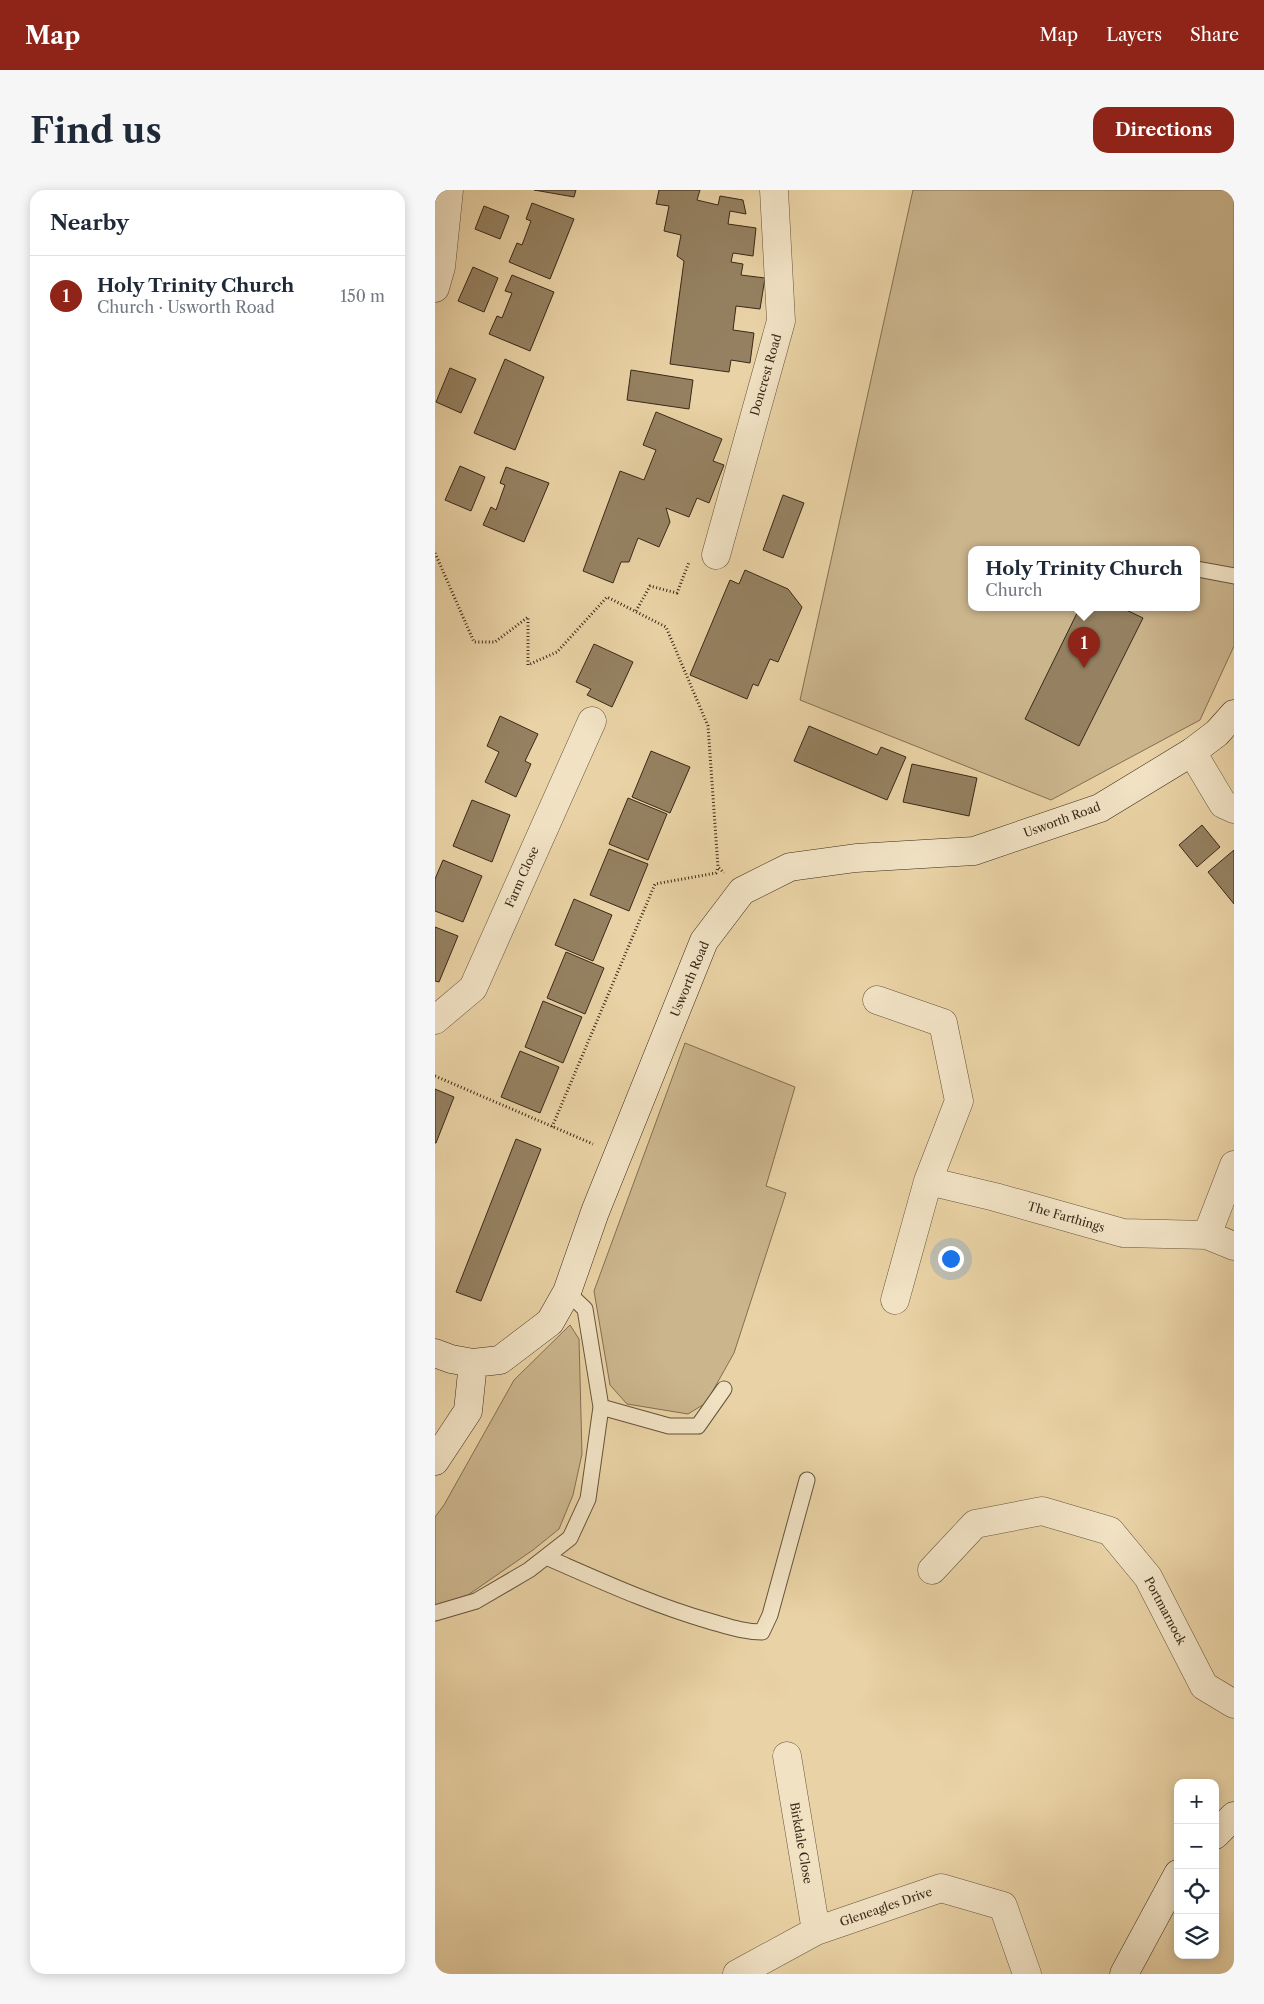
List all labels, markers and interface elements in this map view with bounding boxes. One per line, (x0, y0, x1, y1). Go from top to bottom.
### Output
text: Map (25, 21, 80, 50)
text: Map (1040, 24, 1078, 46)
text: Layers (1106, 24, 1162, 46)
text: Share (1190, 24, 1239, 46)
button: Directions (1093, 107, 1234, 153)
text: Find us (30, 109, 162, 152)
text: Nearby (50, 210, 129, 235)
text: Holy Trinity Church (97, 274, 294, 297)
text: 1 (62, 286, 70, 306)
text: 150 m (340, 286, 385, 306)
text: Church · Usworth Road (97, 297, 275, 317)
street label: Doncrest Road (747, 331, 785, 418)
popup (968, 546, 1200, 611)
text: Holy Trinity Church (985, 557, 1183, 580)
text: Church (985, 580, 1042, 600)
pin: 1 (1068, 627, 1100, 668)
street label: Usworth Road (1021, 798, 1103, 840)
street label: Farm Close (501, 844, 542, 910)
street label: Usworth Road (667, 938, 712, 1019)
street label: The Farthings (1026, 1198, 1106, 1235)
your location (938, 1246, 964, 1272)
street label: Portmarnock (1141, 1574, 1190, 1648)
map controls (1174, 1779, 1219, 1959)
button: + (1174, 1779, 1219, 1824)
street label: Birkdale Close (787, 1801, 816, 1885)
button: − (1174, 1824, 1219, 1869)
button: locate (1174, 1869, 1219, 1914)
street label: Gleneagles Drive (838, 1884, 934, 1929)
button: layers (1174, 1914, 1219, 1959)

